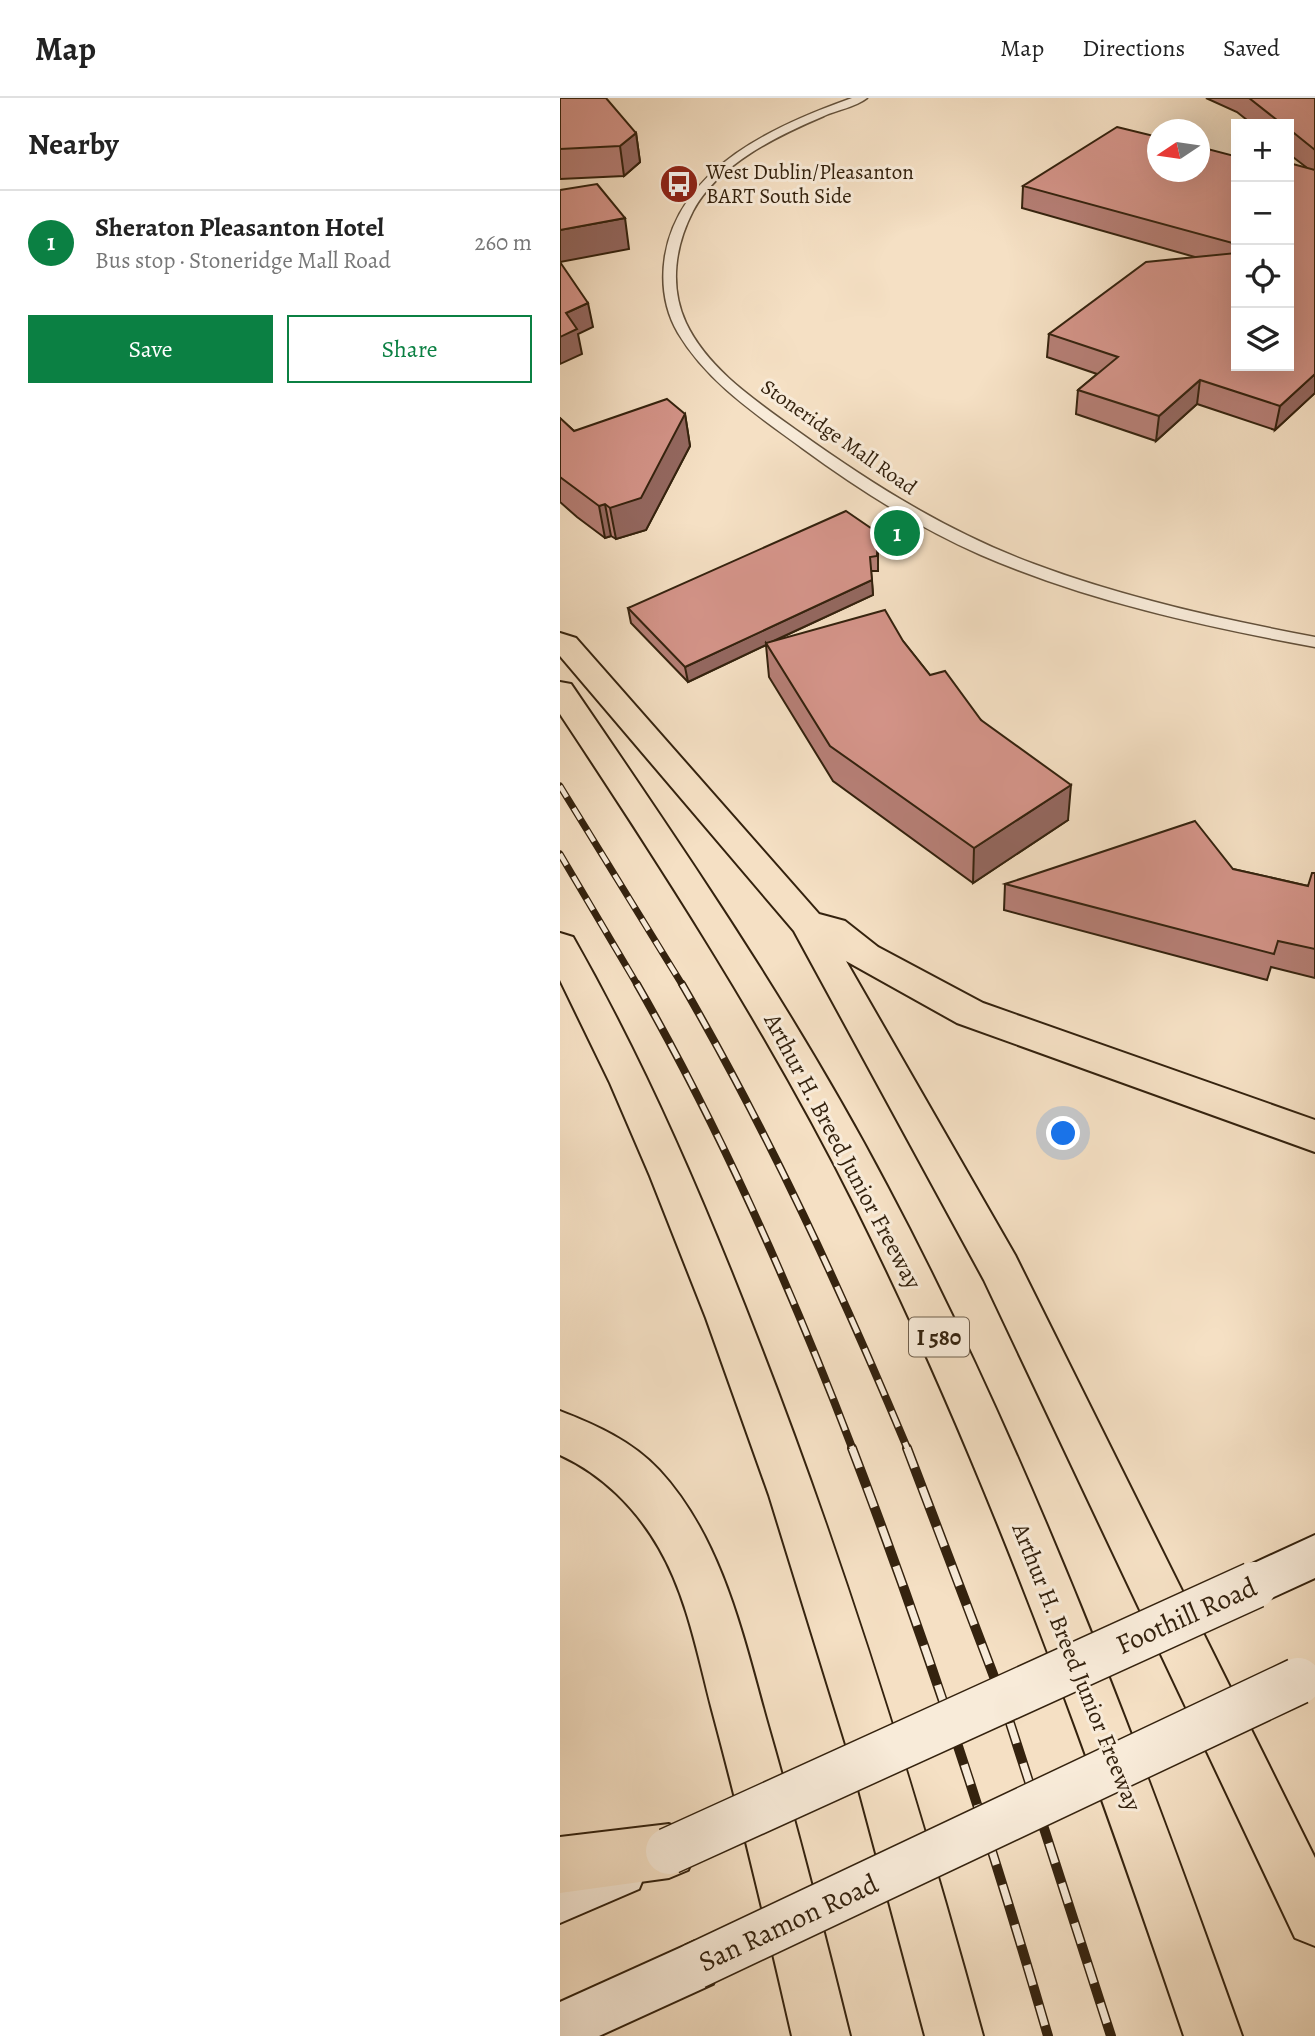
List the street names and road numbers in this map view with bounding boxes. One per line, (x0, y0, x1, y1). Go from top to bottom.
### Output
street label: Stoneridge Mall Road (755, 373, 923, 502)
street label: Arthur H. Breed Junior Freeway (756, 1007, 929, 1295)
road number: I 580 (909, 1318, 969, 1356)
street label: Arthur H. Breed Junior Freeway (1004, 1517, 1150, 1816)
street label: Foothill Road (1110, 1568, 1264, 1664)
street label: San Ramon Road (692, 1864, 885, 1981)

